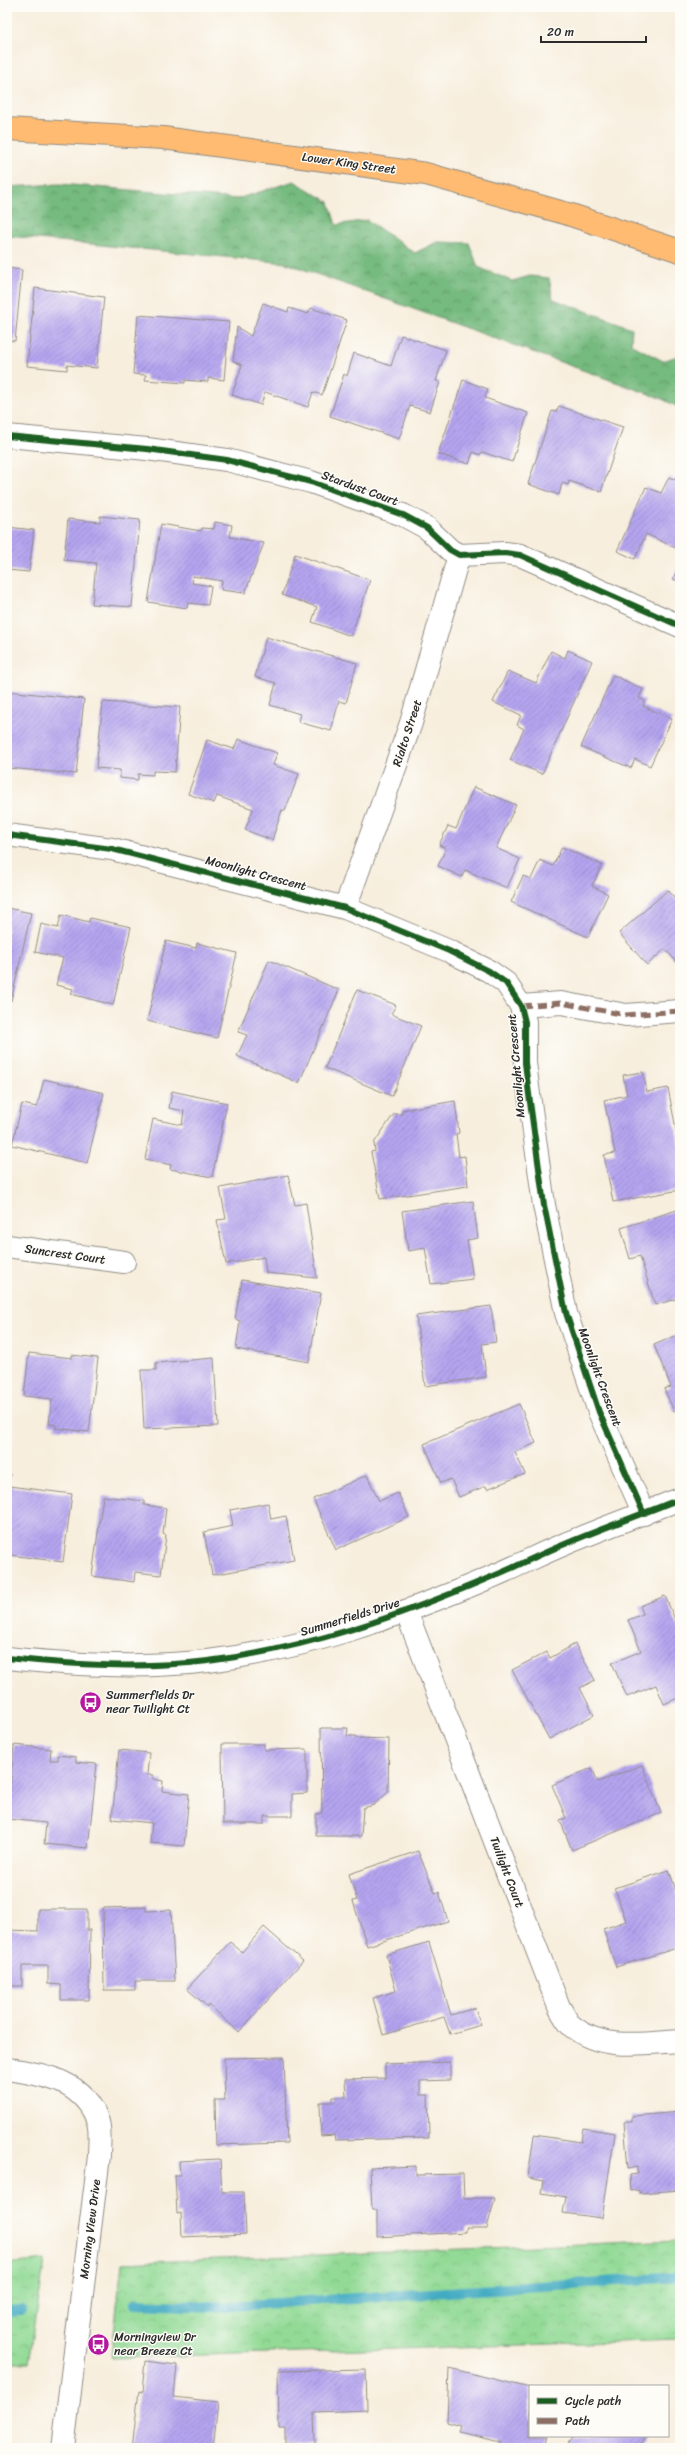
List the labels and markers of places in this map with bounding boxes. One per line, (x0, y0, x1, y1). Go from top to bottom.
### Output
place label: Summerfields Dr near Twilight Ct (106, 1684, 195, 1720)
bus stop icon: Summerfields Dr near Twilight Ct (78, 1689, 104, 1715)
place label: Morningview Dr near Breeze Ct (114, 2326, 197, 2362)
bus stop icon: Morningview Dr near Breeze Ct (86, 2331, 112, 2357)

